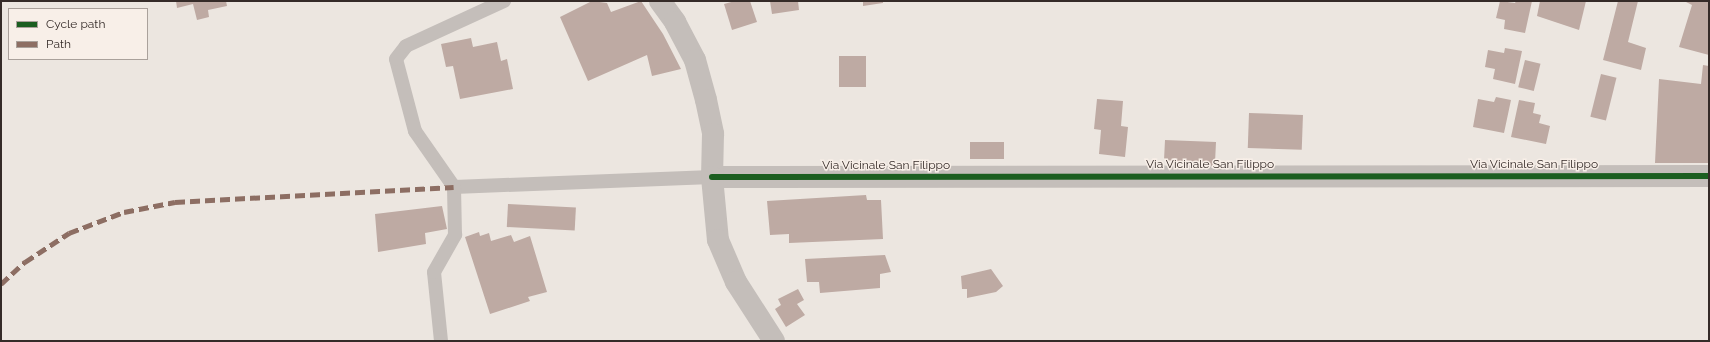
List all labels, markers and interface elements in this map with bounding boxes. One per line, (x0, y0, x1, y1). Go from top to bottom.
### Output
legend (8, 8, 148, 60)
text: Cycle path (46, 17, 105, 31)
text: Path (46, 37, 71, 51)
street label: Via Vicinale San Filippo (1146, 158, 1274, 172)
street label: Via Vicinale San Filippo (1470, 158, 1598, 172)
street label: Via Vicinale San Filippo (822, 159, 950, 173)

